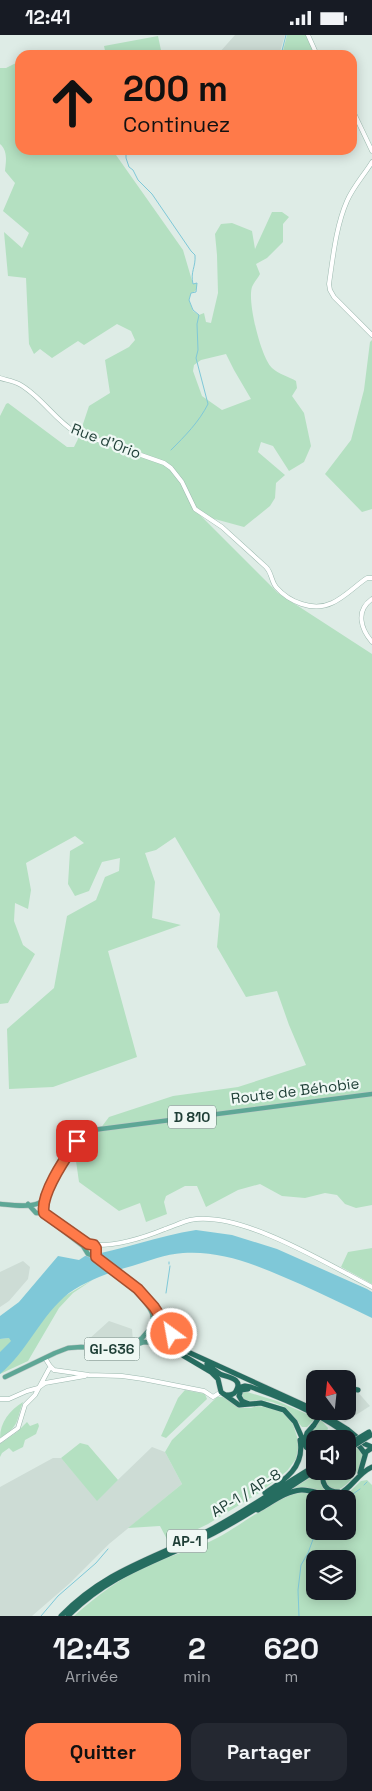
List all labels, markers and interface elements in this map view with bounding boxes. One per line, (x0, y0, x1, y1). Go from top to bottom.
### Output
text: 12:41 (25, 5, 71, 30)
text: 200 m (123, 67, 228, 111)
icon: ahead (40, 70, 105, 135)
text: Continuez (123, 110, 230, 138)
street label: Rue d'Orio (69, 419, 144, 463)
street label: Route de Béhobie (230, 1073, 360, 1108)
road number: D 810 (168, 1105, 216, 1129)
pin (56, 1120, 98, 1162)
icon: arrive (63, 1127, 91, 1155)
position arrow (145, 1307, 197, 1359)
road number: GI-636 (84, 1337, 140, 1361)
north arrow (306, 1370, 356, 1420)
map controls (306, 1370, 356, 1600)
button: sound (306, 1430, 356, 1480)
street label: AP-1 / AP-8 (207, 1464, 284, 1521)
button: search (306, 1490, 356, 1540)
road number: AP-1 (167, 1529, 207, 1553)
button: layers (306, 1550, 356, 1600)
text: 12:43 (53, 1629, 130, 1668)
text: 2 (188, 1629, 206, 1668)
text: 620 (263, 1629, 319, 1668)
text: Arrivée (65, 1666, 118, 1687)
text: min (183, 1666, 211, 1687)
text: m (284, 1666, 298, 1687)
button: Quitter (25, 1723, 181, 1781)
button: Partager (191, 1723, 347, 1781)

